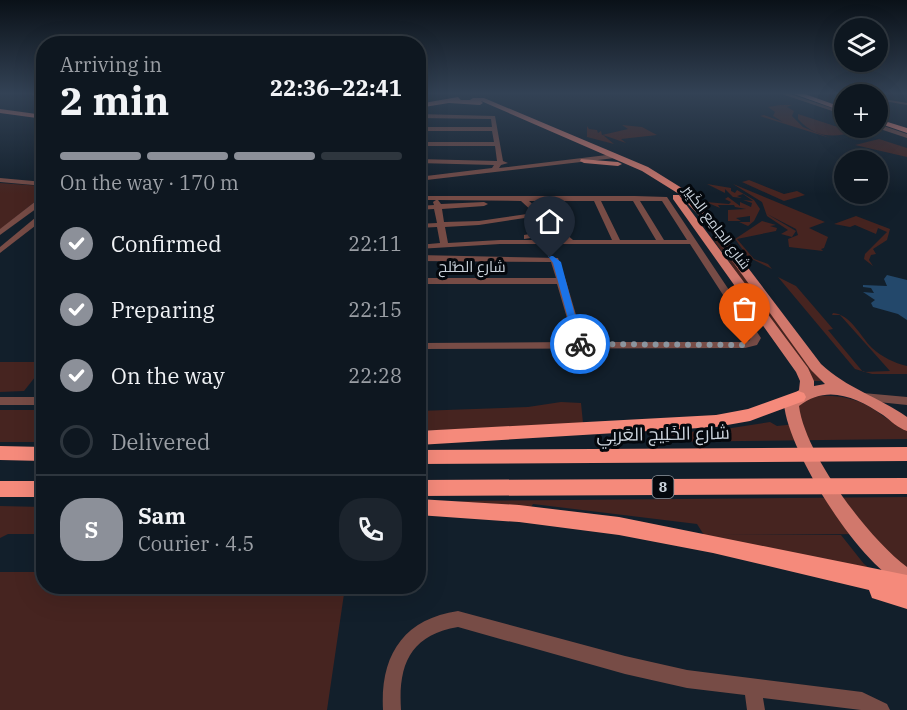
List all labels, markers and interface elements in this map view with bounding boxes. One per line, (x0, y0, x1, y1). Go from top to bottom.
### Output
map controls (834, 18, 888, 204)
button: layers (834, 18, 888, 72)
text: Arriving in (60, 51, 162, 78)
text: 22:36–22:41 (270, 73, 402, 102)
text: 2 min (60, 75, 169, 126)
button: + (834, 84, 888, 138)
button: − (834, 150, 888, 204)
text: On the way · 170 m (60, 169, 239, 196)
street label: شارع الجامِع الكَبِير (679, 180, 755, 273)
pin (524, 196, 575, 258)
icon: home (533, 205, 566, 238)
icon: check (60, 227, 93, 260)
text: Confirmed (111, 229, 222, 258)
text: 22:11 (348, 230, 402, 257)
street label: شارع الصُّلح (438, 257, 506, 278)
pin (719, 283, 770, 345)
icon: bag (728, 292, 761, 325)
icon: check (60, 293, 93, 326)
text: Preparing (111, 295, 215, 324)
text: 22:15 (348, 296, 402, 323)
courier (550, 314, 610, 374)
icon: bike (564, 328, 597, 361)
icon: check (60, 359, 93, 392)
text: On the way (111, 361, 225, 390)
text: 22:28 (348, 362, 402, 389)
street label: شارع الخَلِيج العَربِي (596, 421, 730, 449)
text: Delivered (111, 427, 210, 456)
road number: 8 (652, 476, 674, 498)
button: phone (339, 498, 402, 561)
text: Sam (138, 501, 186, 530)
text: S (85, 515, 98, 544)
text: Courier · 4.5 (138, 530, 254, 557)

